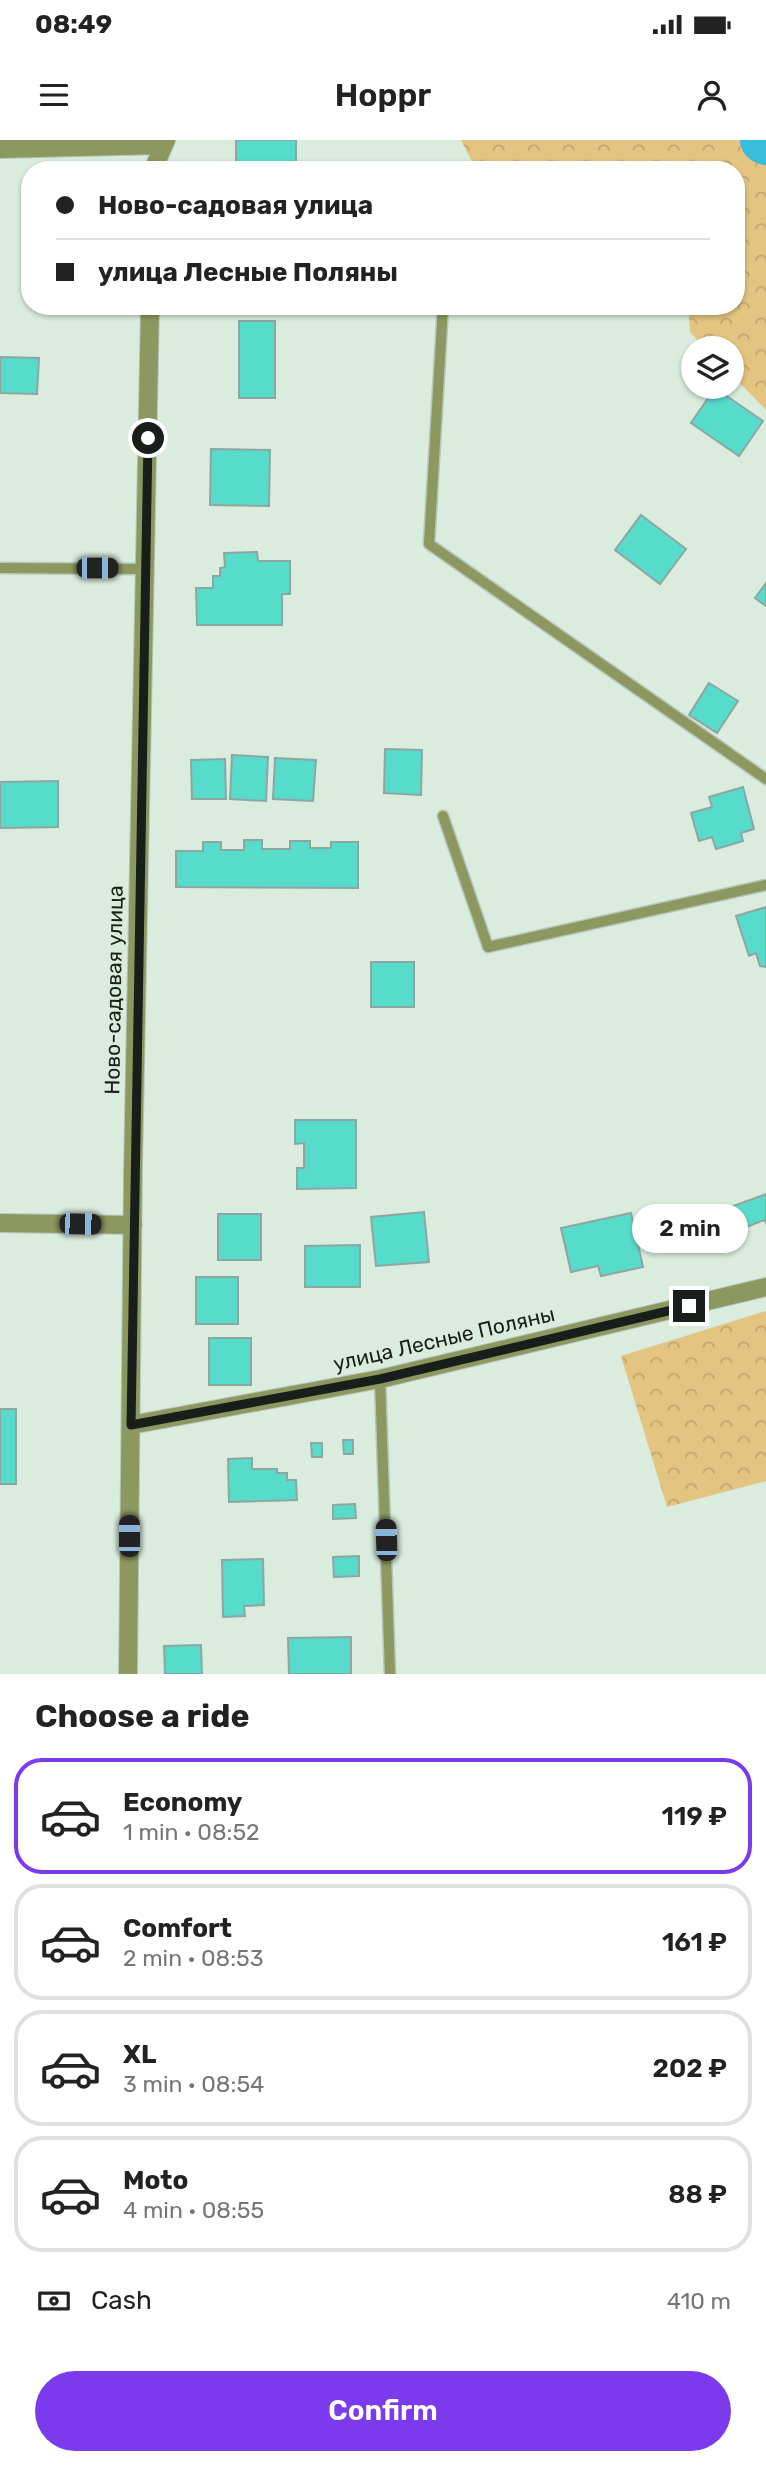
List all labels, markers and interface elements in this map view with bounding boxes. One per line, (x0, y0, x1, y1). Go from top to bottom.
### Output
text: 08:49 (35, 9, 112, 40)
icon: menu (35, 76, 73, 114)
text: Hoppr (335, 76, 431, 114)
icon: person (693, 76, 731, 114)
text: Ново-садовая улица (98, 190, 373, 221)
text: улица Лесные Поляны (98, 257, 398, 288)
map controls (681, 336, 744, 399)
button: layers (681, 336, 744, 399)
route start (132, 422, 164, 454)
car (77, 558, 119, 579)
street label: Ново-садовая улица (99, 885, 128, 1095)
callout: 2 min (631, 1204, 747, 1254)
car (59, 1213, 102, 1235)
text: 2 min (659, 1214, 721, 1242)
route end (673, 1290, 705, 1322)
street label: улица Лесные Поляны (331, 1301, 557, 1376)
car (119, 1515, 140, 1557)
car (375, 1519, 398, 1561)
text: Choose a ride (35, 1697, 249, 1735)
icon: car (39, 1785, 102, 1848)
text: Economy (123, 1787, 242, 1818)
text: 119 ₽ (662, 1801, 727, 1832)
text: 1 min · 08:52 (123, 1818, 260, 1846)
icon: car (39, 1911, 102, 1974)
text: Comfort (123, 1913, 232, 1944)
text: 161 ₽ (662, 1927, 727, 1958)
text: 2 min · 08:53 (123, 1944, 264, 1972)
icon: car (39, 2037, 102, 2100)
text: XL (123, 2039, 156, 2070)
text: 202 ₽ (653, 2053, 727, 2084)
text: 3 min · 08:54 (123, 2070, 264, 2098)
icon: car (39, 2163, 102, 2226)
text: Moto (123, 2165, 188, 2196)
text: 88 ₽ (668, 2179, 727, 2210)
text: 4 min · 08:55 (123, 2196, 264, 2224)
icon: cash (35, 2282, 73, 2320)
text: Cash (91, 2285, 152, 2316)
text: 410 m (667, 2287, 731, 2315)
button: Confirm (35, 2371, 731, 2451)

